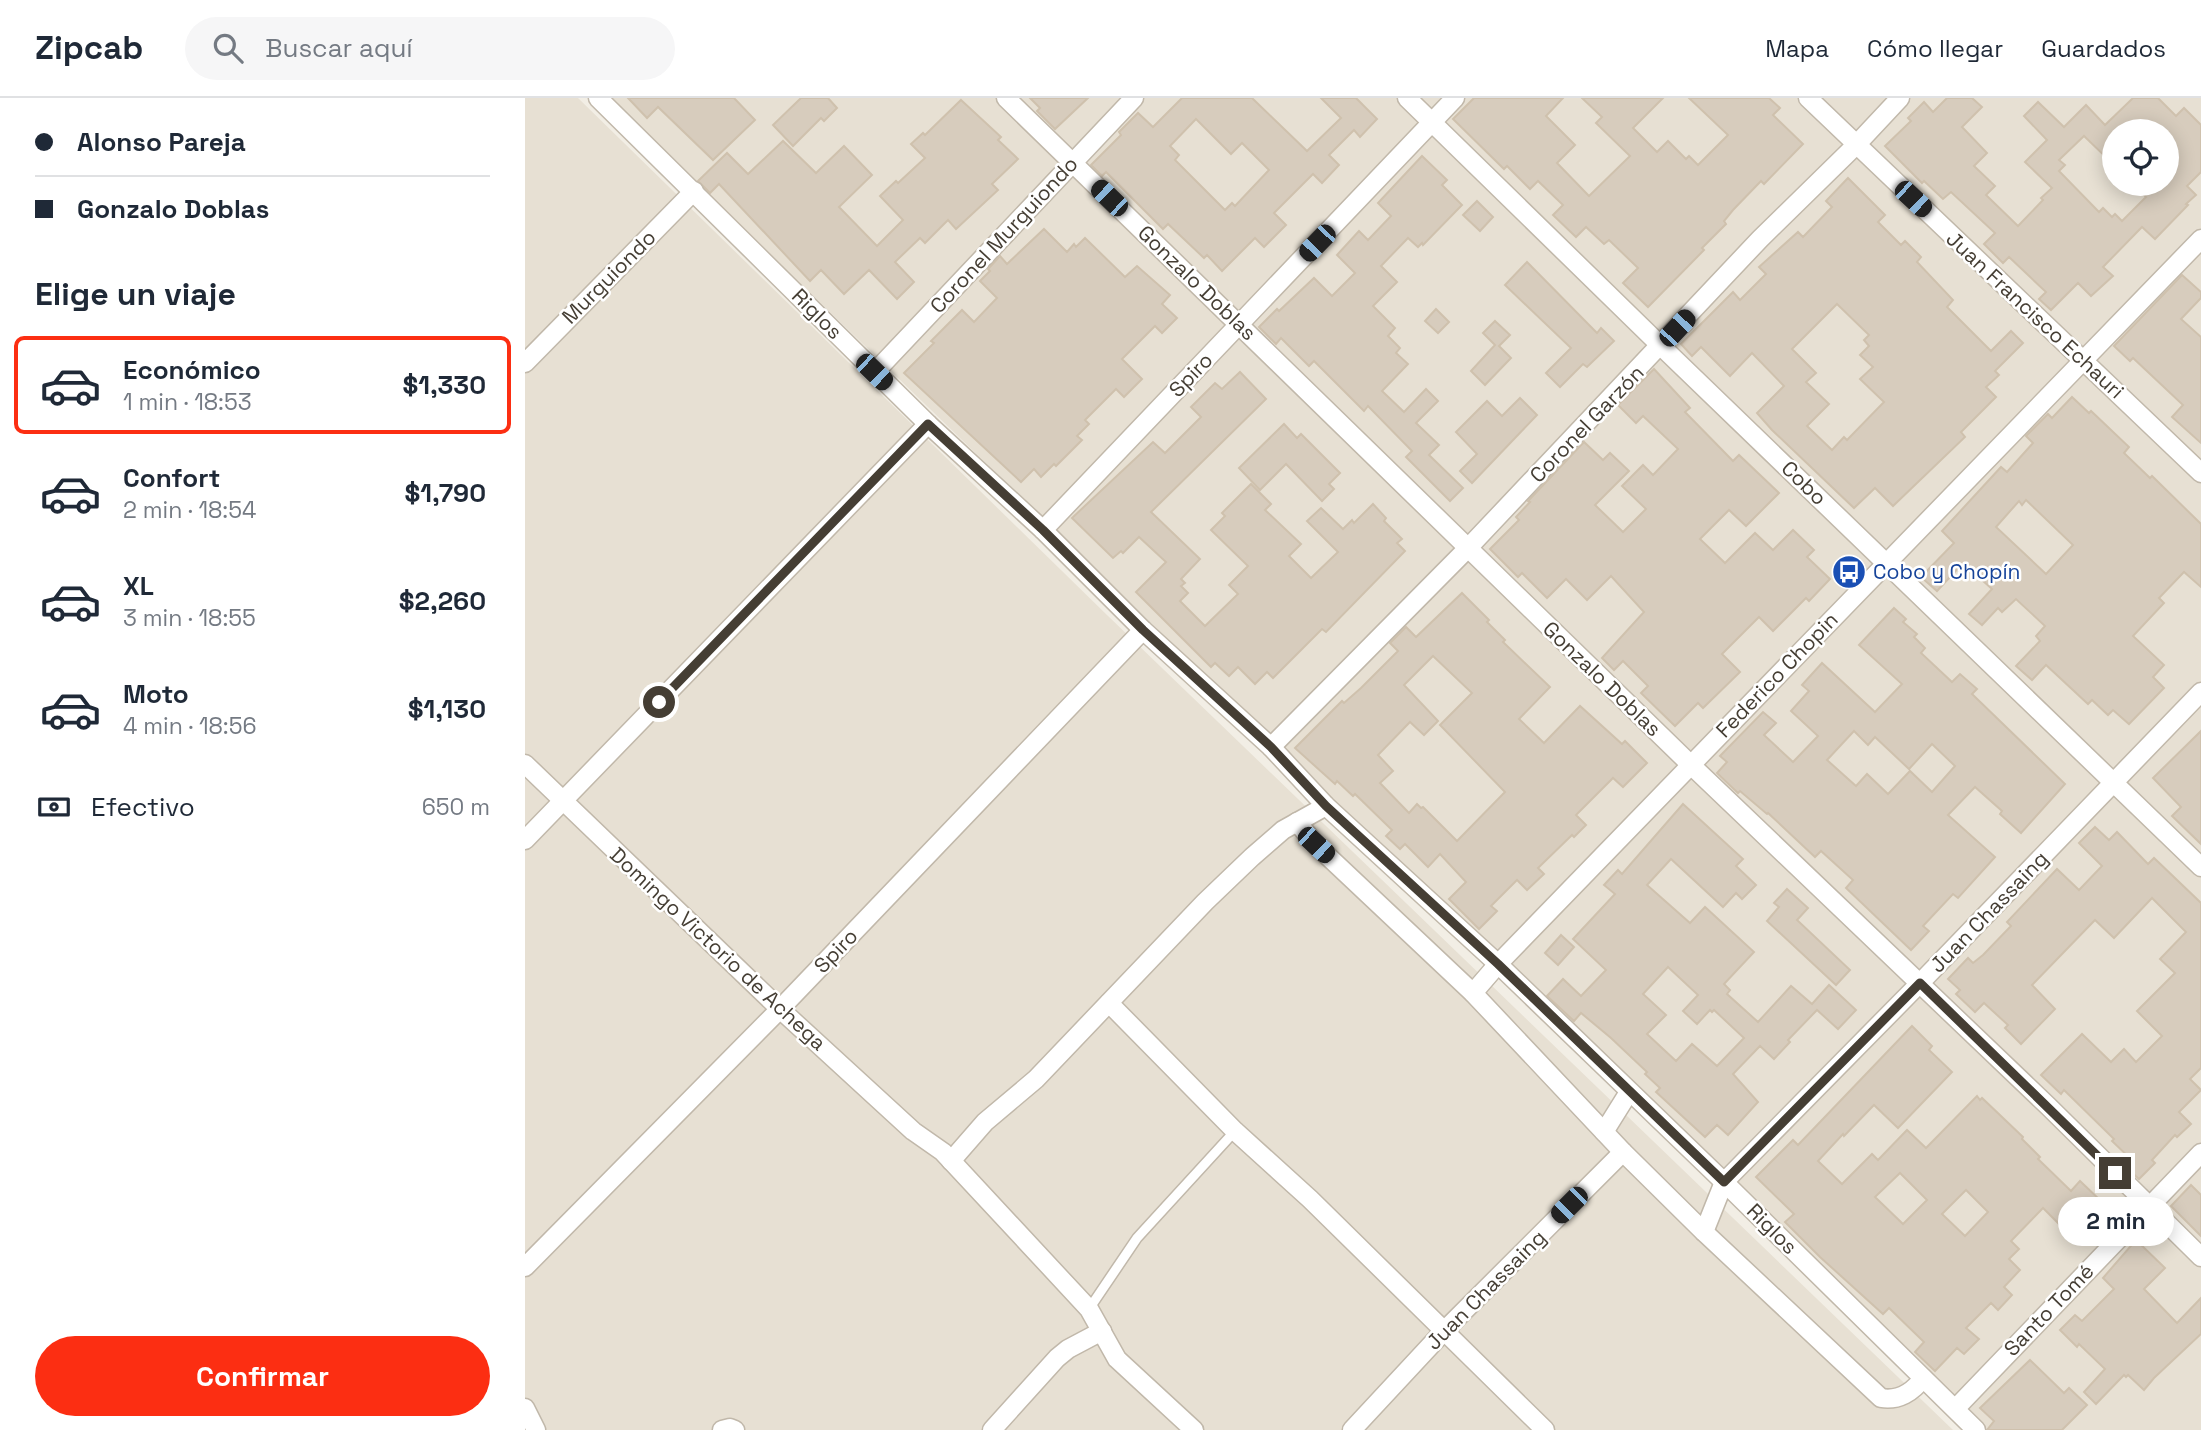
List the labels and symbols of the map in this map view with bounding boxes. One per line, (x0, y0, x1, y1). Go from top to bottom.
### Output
street label: Coronel Murguiondo (924, 150, 1083, 319)
car (1087, 176, 1132, 220)
car (1891, 177, 1936, 221)
street label: Gonzalo Doblas (1132, 219, 1262, 346)
car (1295, 221, 1340, 265)
street label: Murguiondo (556, 224, 661, 329)
street label: Juan Francisco Echauri (1941, 225, 2130, 404)
street label: Riglos (786, 283, 848, 345)
car (1655, 305, 1700, 351)
street label: Spiro (1163, 347, 1218, 403)
car (852, 350, 897, 394)
street label: Coronel Garzón (1524, 359, 1650, 488)
street label: Cobo (1776, 455, 1833, 511)
bus stop icon: Cobo y Chopín (1830, 553, 1868, 591)
place label: Cobo y Chopín (1873, 558, 2020, 585)
street label: Federico Chopin (1710, 606, 1843, 743)
street label: Gonzalo Doblas (1537, 615, 1667, 742)
route start (643, 686, 675, 718)
car (1294, 823, 1339, 867)
street label: Domingo Victorio de Achega (604, 841, 832, 1056)
street label: Juan Chassaing (1924, 845, 2054, 978)
street label: Spiro (808, 923, 863, 979)
route end (2099, 1157, 2131, 1189)
car (1547, 1183, 1592, 1227)
street label: Riglos (1741, 1198, 1803, 1260)
callout: 2 min (2057, 1198, 2173, 1246)
street label: Juan Chassaing (1420, 1224, 1551, 1355)
street label: Santo Tomé (1998, 1258, 2099, 1362)

